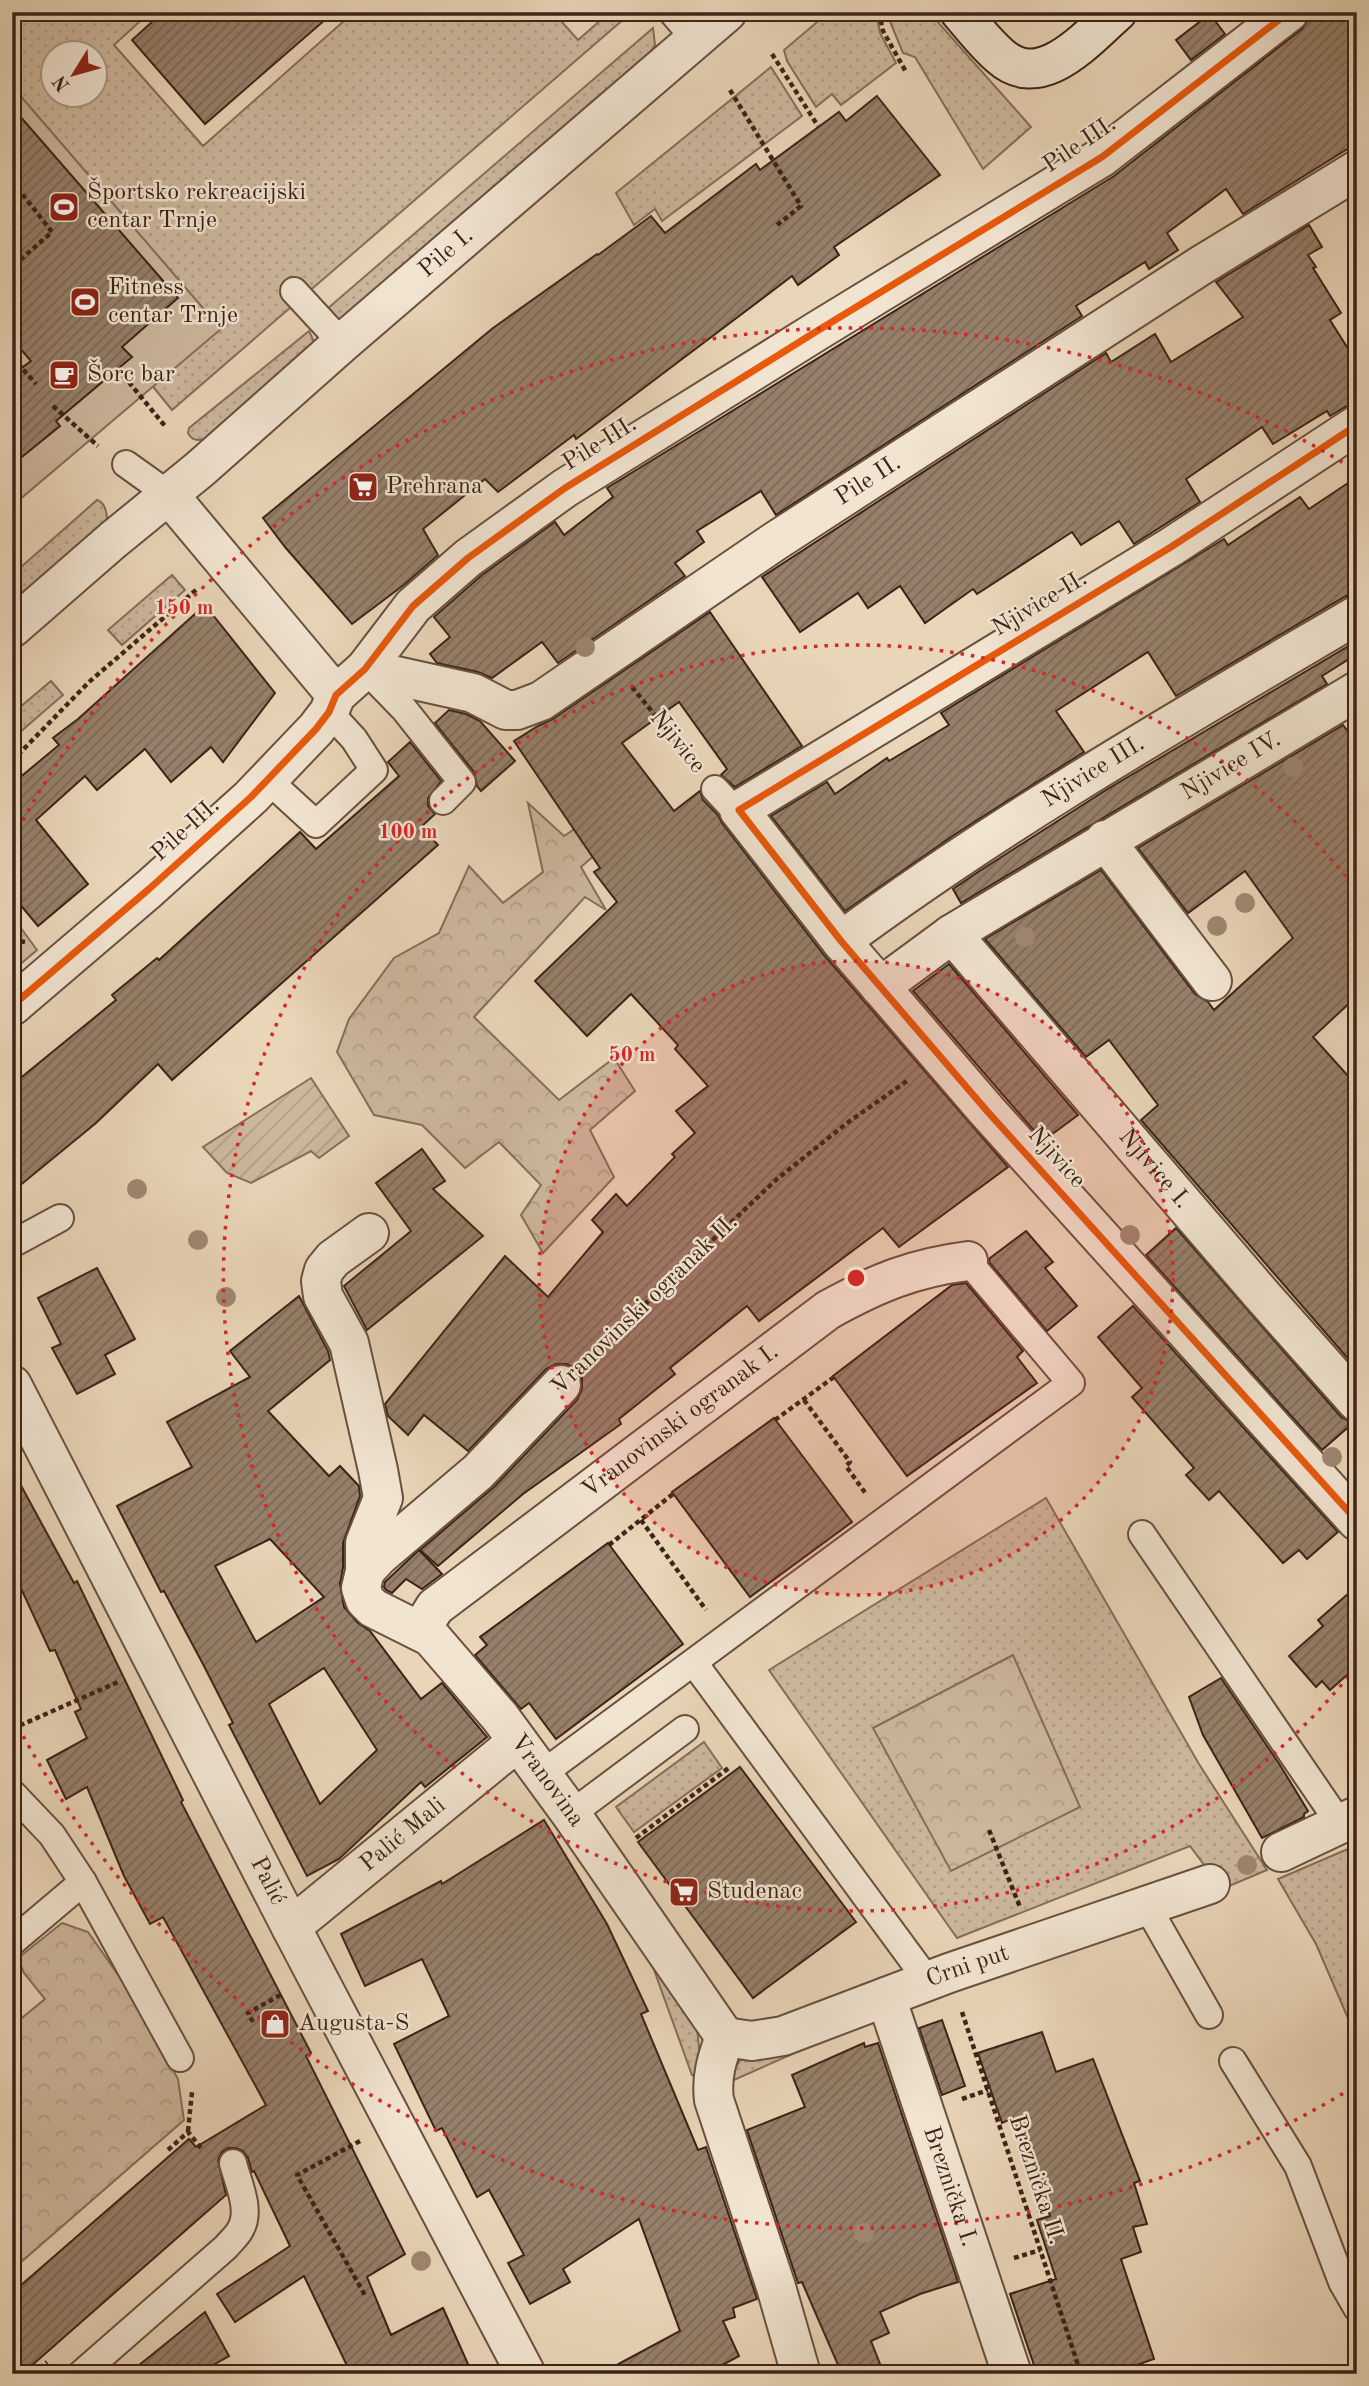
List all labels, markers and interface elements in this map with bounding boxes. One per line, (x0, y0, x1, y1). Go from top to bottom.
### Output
north arrow (38, 38, 108, 108)
text: N (50, 71, 74, 94)
street label: Pile III. (1039, 112, 1121, 178)
place label: Športsko rekreacijski centar Trnje (87, 176, 306, 233)
sports icon: Športsko rekreacijski centar Trnje (47, 190, 81, 224)
street label: Pile I. (415, 223, 478, 283)
place label: Fitness centar Trnje (108, 276, 238, 328)
sports icon: Fitness centar Trnje (68, 285, 102, 319)
cafe icon: Šorc bar (47, 358, 81, 392)
place label: Šorc bar (87, 358, 175, 387)
street label: Pile III. (559, 412, 641, 476)
street label: Pile II. (831, 451, 905, 511)
supermarket icon: Prehrana (346, 470, 380, 504)
place label: Prehrana (386, 475, 483, 499)
street label: Njivice II. (989, 566, 1091, 642)
text: 150 m (154, 598, 214, 619)
street label: Njivice (645, 706, 709, 778)
street label: Njivice IV. (1177, 728, 1285, 805)
street label: Njivice III. (1038, 732, 1149, 813)
street label: Pile III. (147, 794, 225, 866)
text: 100 m (378, 822, 438, 843)
text: 50 m (608, 1045, 656, 1066)
street label: Njivice (1023, 1123, 1089, 1193)
street label: Njivice I. (1113, 1125, 1194, 1214)
street label: Vranovinski ogranak II. (547, 1210, 743, 1400)
centre of rings (844, 1266, 868, 1290)
street label: Vranovinski ogranak I. (578, 1340, 783, 1503)
street label: Vranovina (505, 1730, 588, 1832)
street label: Palić Mali (356, 1793, 450, 1877)
street label: Palić (245, 1853, 290, 1909)
supermarket icon: Studenac (667, 1875, 701, 1909)
place label: Studenac (707, 1880, 802, 1904)
street label: Crni put (923, 1941, 1012, 1992)
shop icon: Augusta-S (258, 2007, 292, 2041)
place label: Augusta-S (298, 2012, 409, 2036)
street label: Breznička II. (1004, 2112, 1068, 2248)
street label: Breznička I. (918, 2124, 981, 2250)

